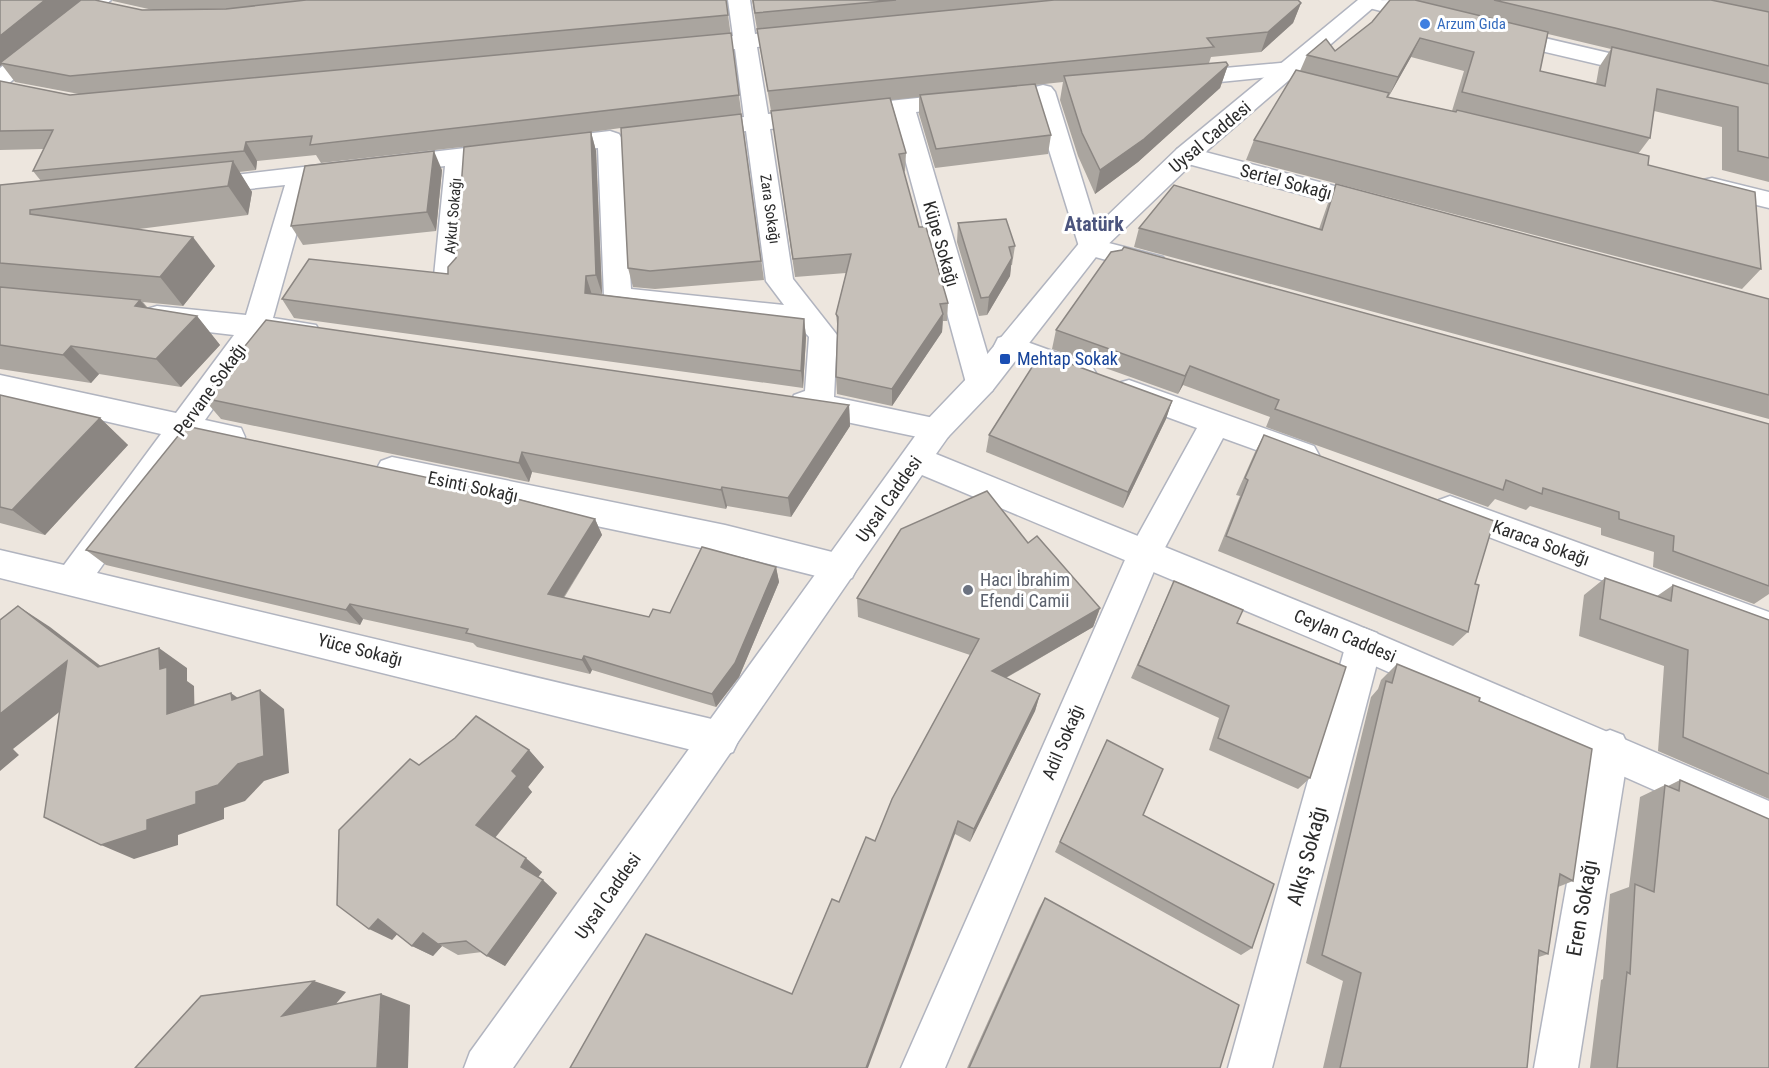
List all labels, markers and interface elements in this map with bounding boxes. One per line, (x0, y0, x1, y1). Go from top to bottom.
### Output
place label: Arzum Gıda (1437, 15, 1506, 33)
marker: Arzum Gıda (1418, 17, 1432, 31)
street label: Uysal Caddesi (1165, 96, 1255, 177)
street label: Sertel Sokağı (1238, 159, 1334, 204)
street label: Zara Sokağı (756, 173, 784, 245)
street label: Aykut Sokağı (441, 177, 465, 255)
street label: Küpe Sokağı (919, 199, 964, 289)
district label: Atatürk (1064, 212, 1124, 236)
street label: Pervane Sokağı (169, 339, 250, 440)
place label: Mehtap Sokak (1017, 348, 1118, 369)
marker: Mehtap Sokak (998, 352, 1012, 366)
street label: Uysal Caddesi (851, 452, 926, 546)
street label: Esinti Sokağı (426, 467, 520, 506)
street label: Karaca Sokağı (1490, 515, 1592, 570)
place label: Hacı İbrahim Efendi Camii (980, 569, 1070, 611)
marker: Hacı İbrahim Efendi Camii (961, 583, 975, 597)
street label: Ceylan Caddesi (1291, 605, 1400, 667)
street label: Yüce Sokağı (315, 629, 405, 670)
street label: Adil Sokağı (1037, 701, 1088, 783)
street label: Alkış Sokağı (1282, 804, 1332, 908)
street label: Uysal Caddesi (570, 849, 645, 943)
street label: Eren Sokağı (1562, 858, 1602, 958)

